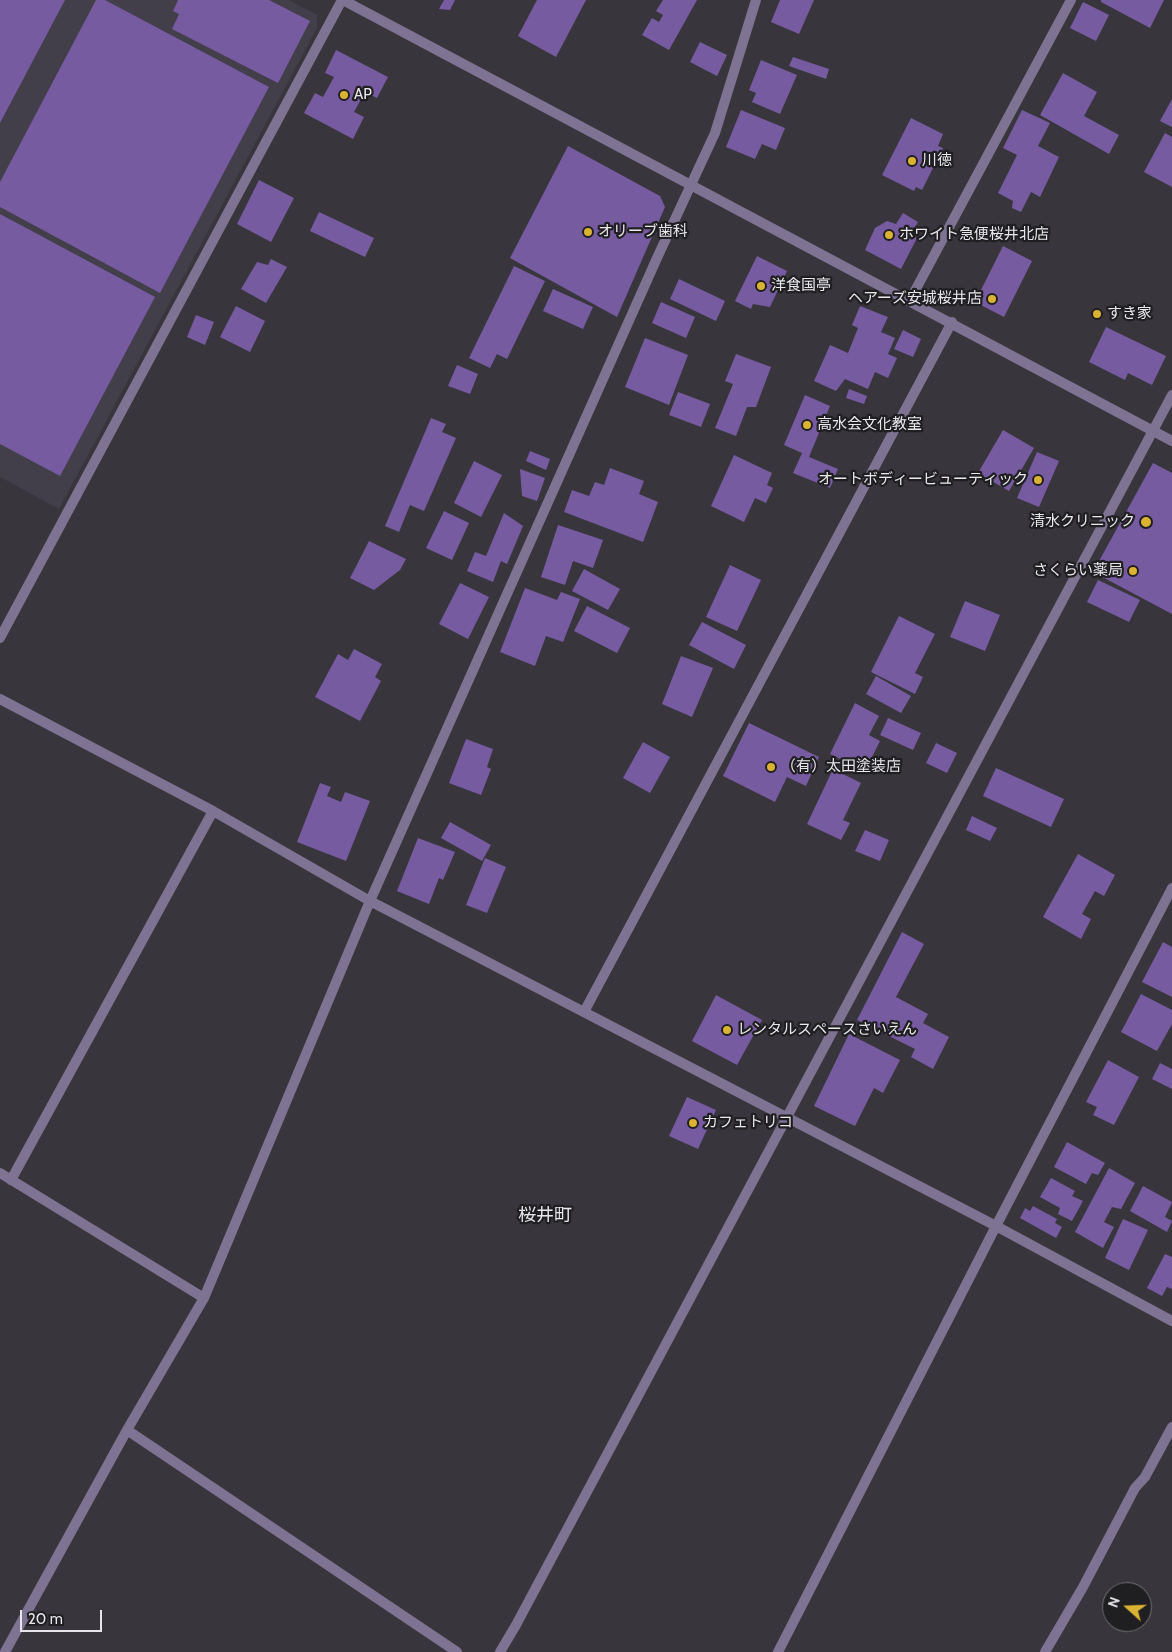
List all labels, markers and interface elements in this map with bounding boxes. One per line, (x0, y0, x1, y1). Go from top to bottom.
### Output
place label: AP (354, 86, 372, 104)
marker: AP (338, 89, 350, 101)
place label: 川徳 (922, 152, 952, 170)
marker: 川徳 (906, 155, 918, 167)
place label: オリーブ歯科 (598, 223, 688, 241)
marker: オリーブ歯科 (582, 226, 594, 238)
place label: ホワイト急便桜井北店 (899, 226, 1049, 244)
marker: ホワイト急便桜井北店 (883, 229, 895, 241)
place label: 洋食国亭 (771, 277, 831, 295)
marker: 洋食国亭 (755, 280, 767, 292)
place label: ヘアーズ安城桜井店 (848, 290, 982, 308)
marker: ヘアーズ安城桜井店 (986, 293, 998, 305)
place label: すき家 (1107, 305, 1152, 323)
marker: すき家 (1091, 308, 1103, 320)
place label: 高水会文化教室 (817, 416, 922, 434)
marker: 高水会文化教室 (801, 419, 813, 431)
place label: オートボディービューティック (818, 471, 1028, 489)
marker: オートボディービューティック (1032, 474, 1044, 486)
place label: 清水クリニック (1030, 513, 1135, 531)
marker: 清水クリニック (1139, 515, 1153, 529)
place label: さくらい薬局 (1033, 562, 1123, 580)
marker: さくらい薬局 (1127, 565, 1139, 577)
place label: （有）太田塗装店 (781, 758, 901, 776)
marker: （有）太田塗装店 (765, 761, 777, 773)
place label: レンタルスペースさいえん (737, 1021, 917, 1039)
marker: レンタルスペースさいえん (721, 1024, 733, 1036)
place label: カフェトリコ (703, 1114, 793, 1132)
marker: カフェトリコ (687, 1117, 699, 1129)
district label: 桜井町 (518, 1205, 572, 1227)
north arrow (1102, 1582, 1152, 1632)
text: N (1104, 1594, 1124, 1610)
scale bar (22, 1600, 105, 1632)
text: 20 m (28, 1610, 63, 1628)

